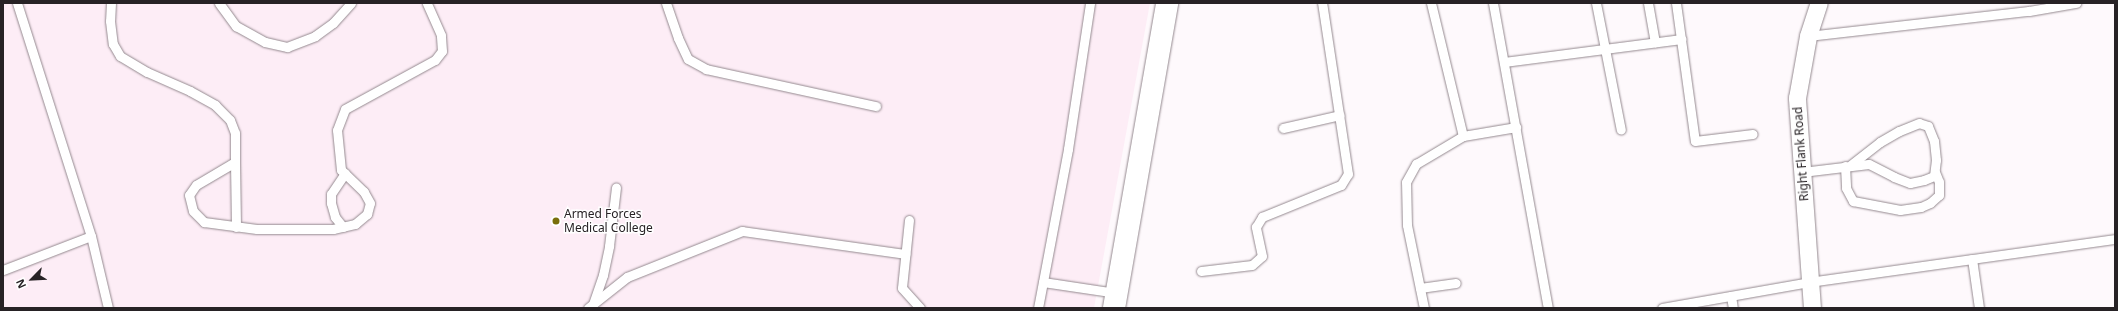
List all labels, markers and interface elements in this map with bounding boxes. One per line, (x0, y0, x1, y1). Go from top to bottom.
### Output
street label: Right Flank Road (1791, 106, 1811, 202)
place label: Armed Forces Medical College (564, 207, 653, 235)
marker: Armed Forces Medical College (551, 216, 561, 226)
north arrow (12, 259, 52, 299)
text: N (12, 277, 29, 291)

